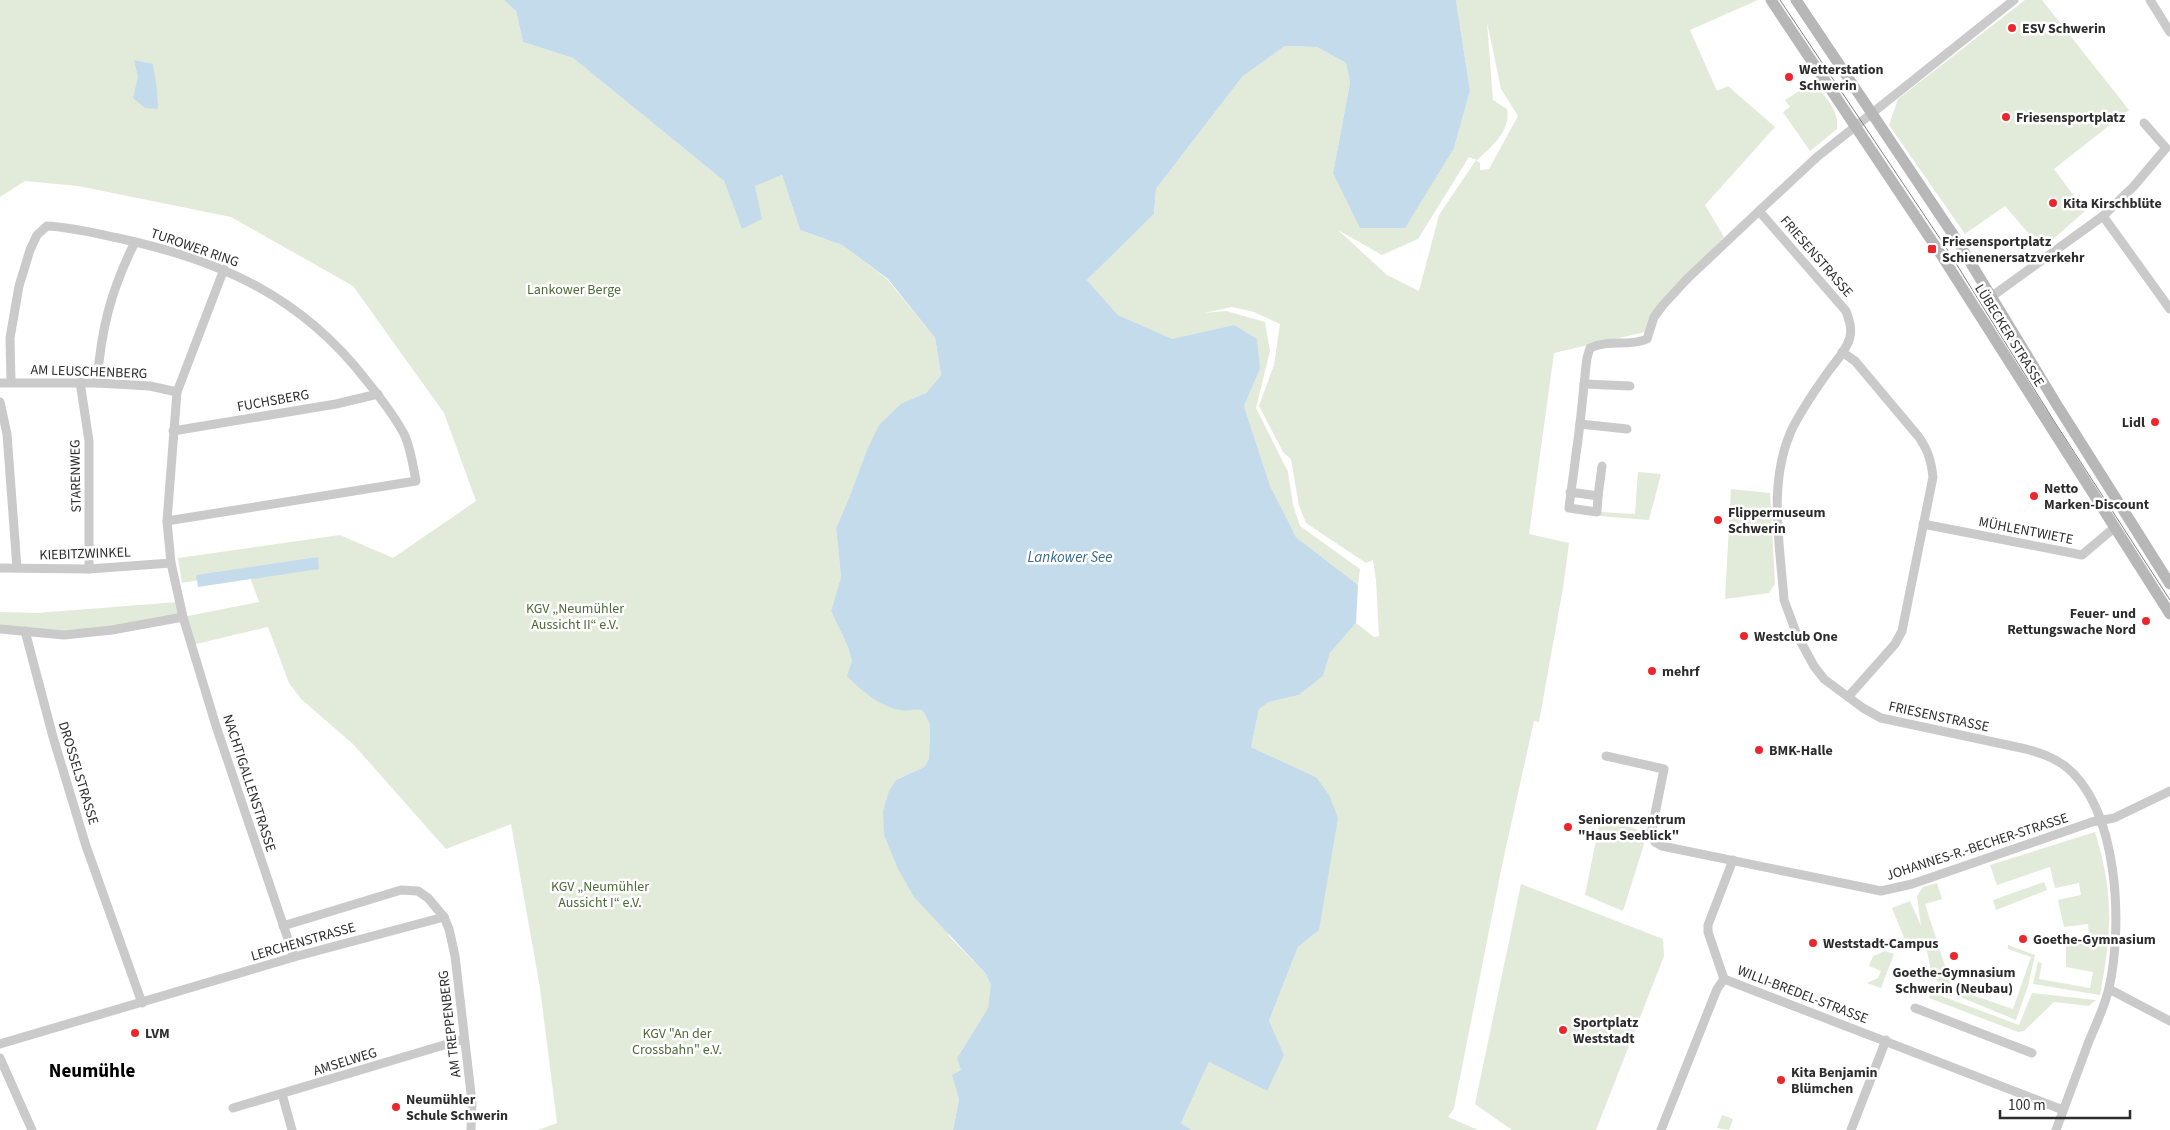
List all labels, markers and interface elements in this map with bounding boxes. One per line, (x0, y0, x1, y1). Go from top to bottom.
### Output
place label: ESV Schwerin (2022, 19, 2106, 39)
marker: ESV Schwerin (2006, 22, 2018, 34)
place label: Wetterstation Schwerin (1799, 60, 1884, 96)
marker: Wetterstation Schwerin (1783, 71, 1795, 83)
place label: Friesensportplatz (2016, 108, 2126, 128)
marker: Friesensportplatz (2000, 111, 2012, 123)
place label: Kita Kirschblüte (2063, 194, 2162, 214)
marker: Kita Kirschblüte (2047, 197, 2059, 209)
street label: FRIESENSTRASSE (1775, 212, 1857, 302)
street label: TUROWER RING (148, 223, 242, 272)
place label: Friesensportplatz Schienenersatzverkehr (1942, 232, 2085, 268)
marker: Friesensportplatz Schienenersatzverkehr (1926, 243, 1938, 255)
park label: Lankower Berge (527, 280, 621, 300)
street label: LÜBECKER STRASSE (1969, 280, 2049, 391)
street label: AM LEUSCHENBERG (30, 360, 148, 384)
street label: FUCHSBERG (236, 385, 311, 417)
place label: Lidl (2122, 413, 2145, 433)
marker: Lidl (2149, 416, 2161, 428)
street label: STARENWEG (65, 439, 87, 513)
place label: Netto Marken-Discount (2044, 479, 2150, 515)
marker: Netto Marken-Discount (2028, 490, 2040, 502)
place label: Flippermuseum Schwerin (1728, 503, 1825, 539)
street label: MÜHLENTWIETE (1977, 512, 2075, 550)
marker: Flippermuseum Schwerin (1712, 514, 1724, 526)
street label: KIEBITZWINKEL (39, 542, 131, 566)
water label: Lankower See (1028, 547, 1113, 568)
park label: KGV „Neumühler Aussicht II“ e.V. (526, 599, 624, 635)
place label: Feuer- und Rettungswache Nord (2007, 604, 2136, 640)
marker: Feuer- und Rettungswache Nord (2140, 615, 2152, 627)
place label: Westclub One (1754, 627, 1838, 647)
marker: Westclub One (1738, 630, 1750, 642)
place label: mehrf (1662, 662, 1701, 682)
marker: mehrf (1646, 665, 1658, 677)
street label: FRIESENSTRASSE (1887, 697, 1991, 737)
street label: NACHTIGALLENSTRASSE (217, 712, 281, 855)
street label: DROSSELSTRASSE (53, 719, 103, 827)
place label: BMK-Halle (1769, 741, 1833, 761)
marker: BMK-Halle (1753, 744, 1765, 756)
street label: JOHANNES-R.-BECHER-STRASSE (1884, 808, 2071, 886)
place label: Seniorenzentrum "Haus Seeblick" (1578, 810, 1686, 846)
marker: Seniorenzentrum "Haus Seeblick" (1562, 821, 1574, 833)
park label: KGV „Neumühler Aussicht I“ e.V. (551, 877, 649, 913)
street label: LERCHENSTRASSE (249, 917, 358, 966)
place label: Goethe-Gymnasium (2033, 930, 2156, 950)
marker: Goethe-Gymnasium (2017, 933, 2029, 945)
place label: Weststadt-Campus (1823, 934, 1938, 954)
marker: Weststadt-Campus (1807, 937, 1819, 949)
marker: Goethe-Gymnasium Schwerin (Neubau) (1948, 950, 1960, 962)
street label: WILLI-BREDEL-STRASSE (1734, 961, 1871, 1029)
place label: Goethe-Gymnasium Schwerin (Neubau) (1893, 963, 2015, 999)
street label: AM TREPPENBERG (433, 969, 466, 1079)
place label: Sportplatz Weststadt (1573, 1013, 1639, 1049)
place label: LVM (145, 1024, 170, 1044)
park label: KGV "An der Crossbahn" e.V. (632, 1024, 722, 1060)
marker: Sportplatz Weststadt (1557, 1024, 1569, 1036)
marker: LVM (129, 1027, 141, 1039)
street label: AMSELWEG (311, 1043, 380, 1081)
district label: Neumühle (49, 1058, 135, 1085)
place label: Kita Benjamin Blümchen (1791, 1063, 1878, 1099)
marker: Kita Benjamin Blümchen (1775, 1074, 1787, 1086)
scale bar (2000, 1088, 2130, 1120)
place label: Neumühler Schule Schwerin (406, 1090, 508, 1126)
text: 100 m (2008, 1095, 2046, 1116)
marker: Neumühler Schule Schwerin (390, 1101, 402, 1113)

